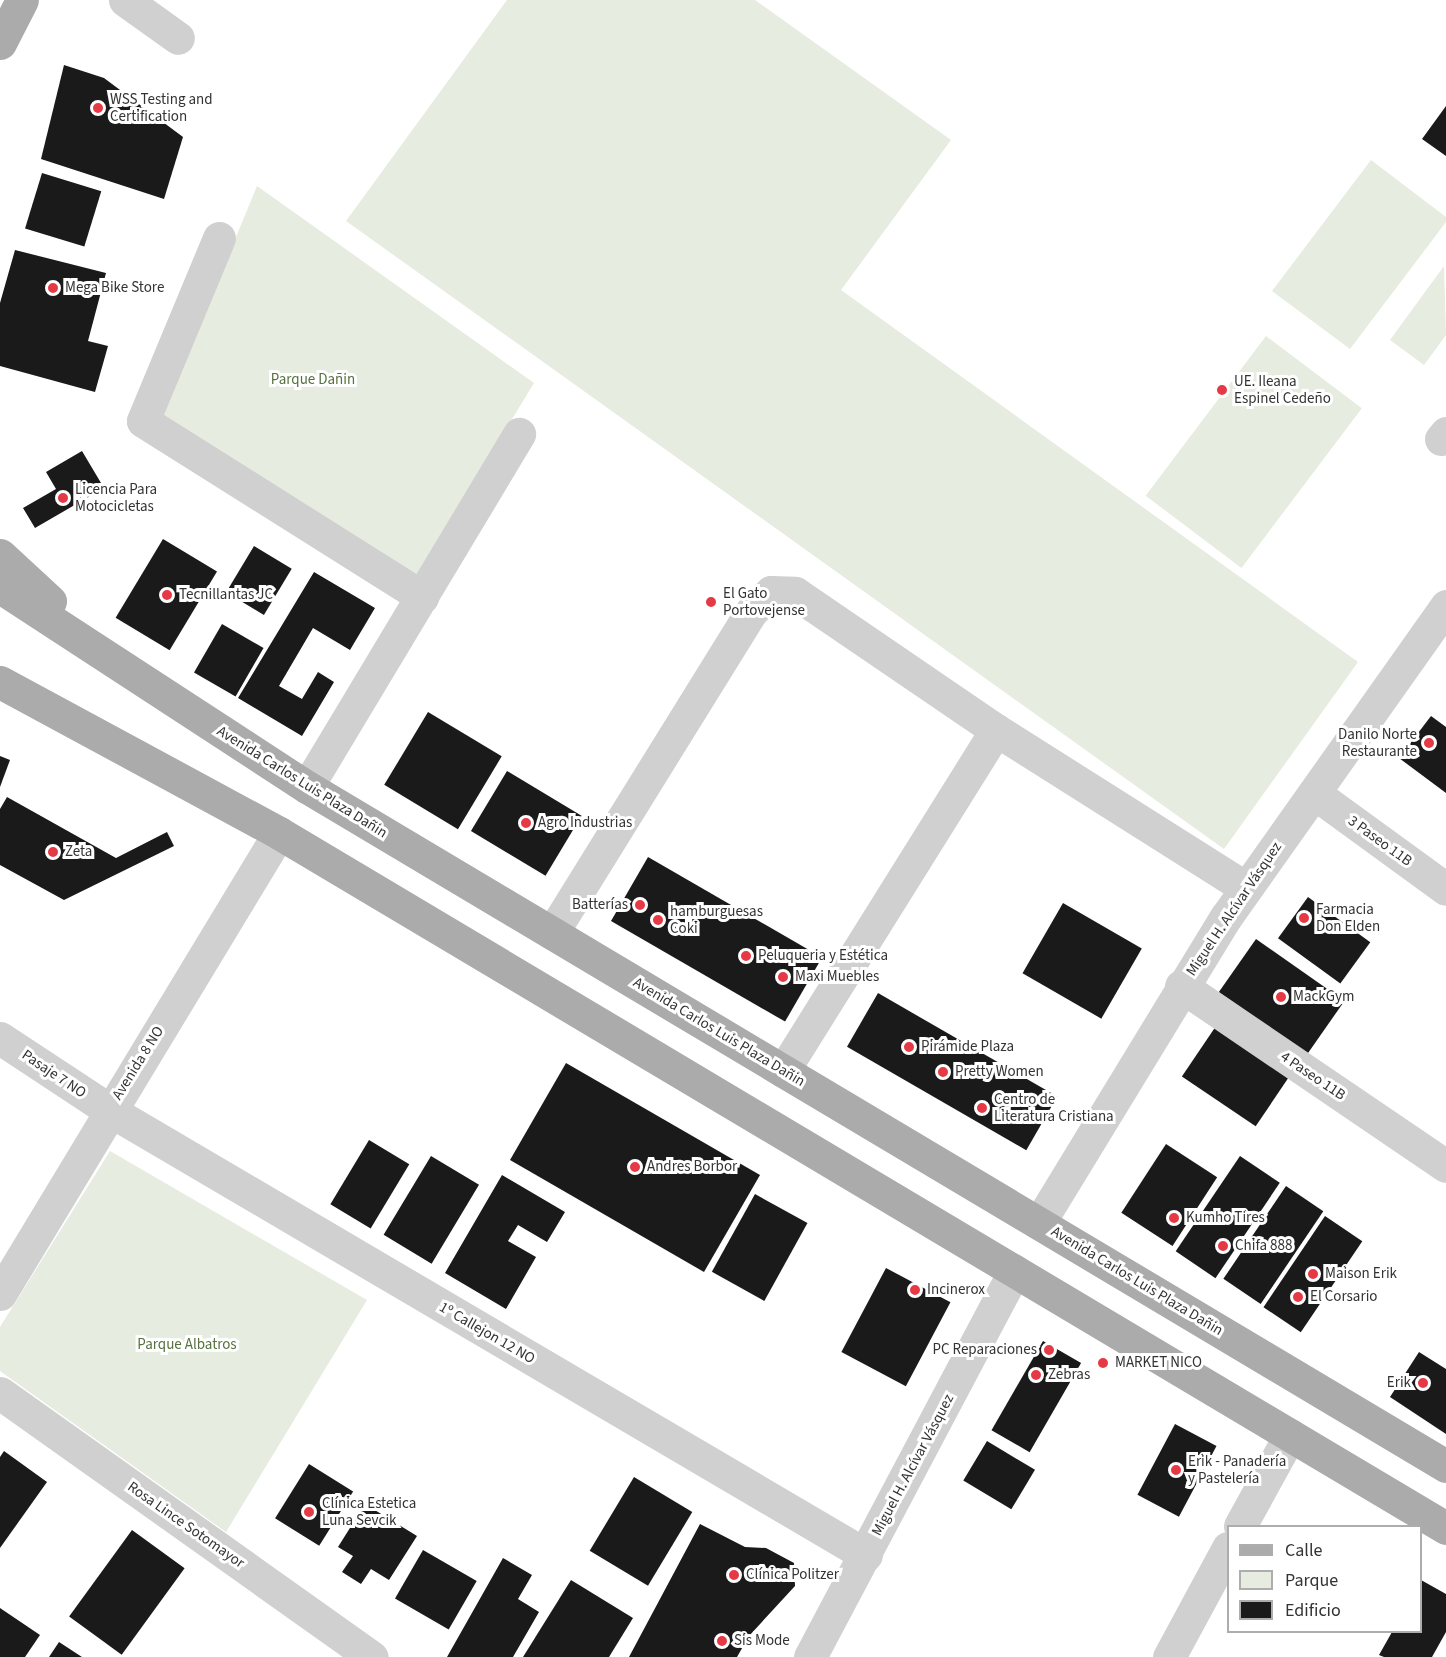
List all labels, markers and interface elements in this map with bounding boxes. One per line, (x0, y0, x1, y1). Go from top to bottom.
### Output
place label: WSS Testing and Certification (110, 90, 213, 125)
marker: WSS Testing and Certification (91, 101, 105, 115)
place label: Mega Bike Store (65, 279, 164, 297)
marker: Mega Bike Store (46, 281, 60, 295)
park label: Parque Dañin (271, 371, 355, 389)
place label: UE. Ileana Espinel Cedeño (1234, 372, 1331, 407)
marker: UE. Ileana Espinel Cedeño (1215, 383, 1229, 397)
place label: Licencia Para Motocicletas (75, 480, 157, 515)
marker: Licencia Para Motocicletas (56, 491, 70, 505)
place label: El Gato Portovejense (723, 584, 805, 619)
place label: Tecnillantas JC (179, 586, 273, 604)
marker: Tecnillantas JC (160, 588, 174, 602)
marker: El Gato Portovejense (704, 595, 718, 609)
street label: Avenida Carlos Luis Plaza Dañin (214, 722, 390, 842)
place label: Danilo Norte Restaurante (1338, 725, 1417, 760)
marker: Danilo Norte Restaurante (1422, 736, 1436, 750)
street label: 3 Paseo 11B (1345, 812, 1415, 870)
place label: Agro Industrias (538, 814, 632, 832)
marker: Agro Industrias (519, 816, 533, 830)
street label: Miguel H. Alcívar Vásquez (1182, 839, 1286, 979)
place label: Zeta (65, 843, 92, 861)
marker: Zeta (46, 845, 60, 859)
place label: Batterías (572, 896, 628, 914)
marker: Batterías (633, 898, 647, 912)
place label: Farmacia Don Elden (1316, 900, 1380, 935)
place label: hamburguesas Coki (670, 902, 763, 937)
marker: Farmacia Don Elden (1297, 911, 1311, 925)
marker: hamburguesas Coki (651, 913, 665, 927)
place label: Peluqueria y Estética (758, 947, 888, 965)
marker: Peluqueria y Estética (739, 949, 753, 963)
place label: Maxi Muebles (795, 968, 879, 986)
marker: Maxi Muebles (776, 970, 790, 984)
street label: Avenida Carlos Luis Plaza Dañin (630, 973, 808, 1091)
place label: MackGym (1293, 988, 1354, 1006)
marker: MackGym (1274, 990, 1288, 1004)
street label: Avenida 8 NO (108, 1023, 168, 1103)
place label: Pirámide Plaza (921, 1038, 1014, 1056)
marker: Pirámide Plaza (902, 1040, 916, 1054)
street label: Pasaje 7 NO (18, 1046, 90, 1102)
street label: 4 Paseo 11B (1277, 1048, 1349, 1104)
place label: Pretty Women (955, 1063, 1044, 1081)
marker: Pretty Women (936, 1065, 950, 1079)
place label: Centro de Literatura Cristiana (994, 1090, 1114, 1125)
marker: Centro de Literatura Cristiana (975, 1101, 989, 1115)
place label: Andres Borbor (647, 1158, 737, 1176)
marker: Andres Borbor (628, 1160, 642, 1174)
place label: Kumho Tires (1186, 1209, 1265, 1227)
marker: Kumho Tires (1167, 1211, 1181, 1225)
street label: Avenida Carlos Luis Plaza Dañin (1048, 1222, 1226, 1340)
place label: Chifa 888 (1235, 1237, 1292, 1255)
marker: Chifa 888 (1216, 1239, 1230, 1253)
place label: Maison Erik (1325, 1265, 1397, 1283)
marker: Maison Erik (1306, 1267, 1320, 1281)
place label: Incinerox (927, 1281, 985, 1299)
marker: Incinerox (908, 1283, 922, 1297)
place label: El Corsario (1310, 1288, 1377, 1306)
marker: El Corsario (1291, 1290, 1305, 1304)
street label: 1º Callejon 12 NO (436, 1298, 538, 1368)
park label: Parque Albatros (137, 1336, 237, 1354)
place label: PC Reparaciones (932, 1341, 1037, 1359)
marker: PC Reparaciones (1042, 1343, 1056, 1357)
place label: MARKET NICO (1115, 1354, 1202, 1372)
marker: MARKET NICO (1096, 1356, 1110, 1370)
place label: Zebras (1048, 1366, 1090, 1384)
marker: Zebras (1029, 1368, 1043, 1382)
place label: Erik (1387, 1374, 1411, 1392)
marker: Erik (1416, 1376, 1430, 1390)
street label: Miguel H. Alcívar Vásquez (868, 1391, 958, 1539)
place label: Erik - Panadería y Pastelería (1188, 1452, 1286, 1487)
marker: Erik - Panadería y Pastelería (1169, 1463, 1183, 1477)
street label: Rosa Lince Sotomayor (124, 1478, 248, 1572)
place label: Clínica Estetica Luna Sevcik (322, 1494, 416, 1529)
marker: Clínica Estetica Luna Sevcik (300, 1503, 318, 1521)
legend (1227, 1525, 1422, 1633)
text: Calle (1285, 1538, 1322, 1563)
place label: Clínica Politzer (746, 1566, 839, 1584)
marker: Clínica Politzer (727, 1568, 741, 1582)
text: Parque (1285, 1568, 1338, 1593)
text: Edificio (1285, 1598, 1341, 1623)
place label: Sis Mode (734, 1632, 790, 1650)
marker: Sis Mode (715, 1634, 729, 1648)

